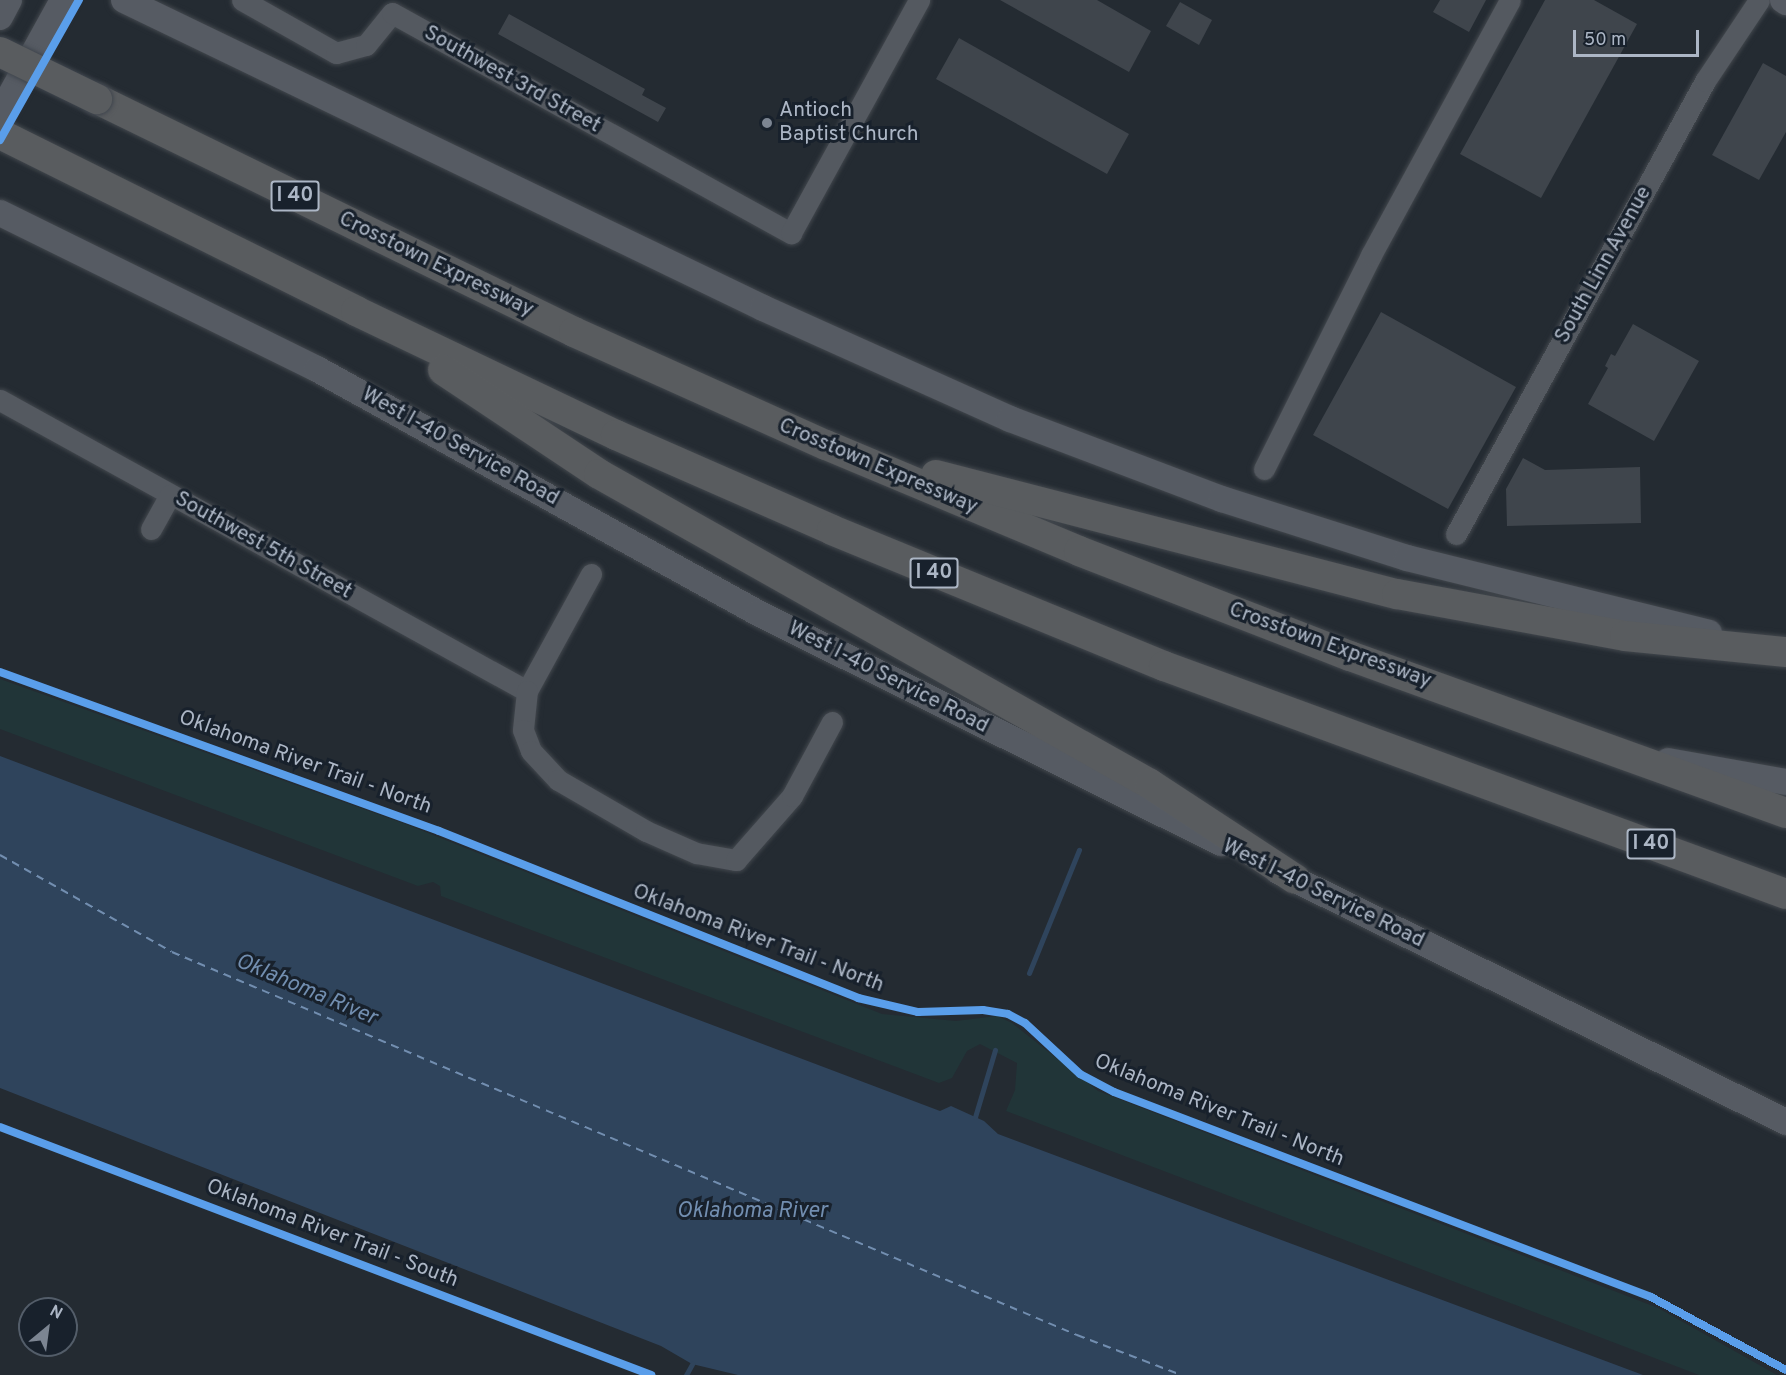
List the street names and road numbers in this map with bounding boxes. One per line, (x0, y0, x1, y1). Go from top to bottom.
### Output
street label: Southwest 3rd Street (419, 21, 605, 139)
road number: I 40 (270, 179, 320, 213)
street label: South Linn Avenue (1550, 182, 1658, 348)
street label: Crosstown Expressway (334, 207, 538, 323)
street label: West I-40 Service Road (357, 382, 563, 512)
street label: Crosstown Expressway (775, 414, 981, 520)
street label: Southwest 5th Street (170, 487, 356, 605)
road number: I 40 (908, 556, 960, 590)
street label: Crosstown Expressway (1225, 598, 1435, 694)
street label: West I-40 Service Road (784, 617, 992, 739)
street label: Oklahoma River Trail - North (175, 705, 435, 821)
road number: I 40 (1626, 827, 1676, 861)
street label: West I-40 Service Road (1218, 834, 1428, 954)
street label: Oklahoma River Trail - North (628, 879, 888, 999)
street label: Oklahoma River Trail - North (1090, 1049, 1348, 1173)
street label: Oklahoma River Trail - South (202, 1174, 462, 1294)

